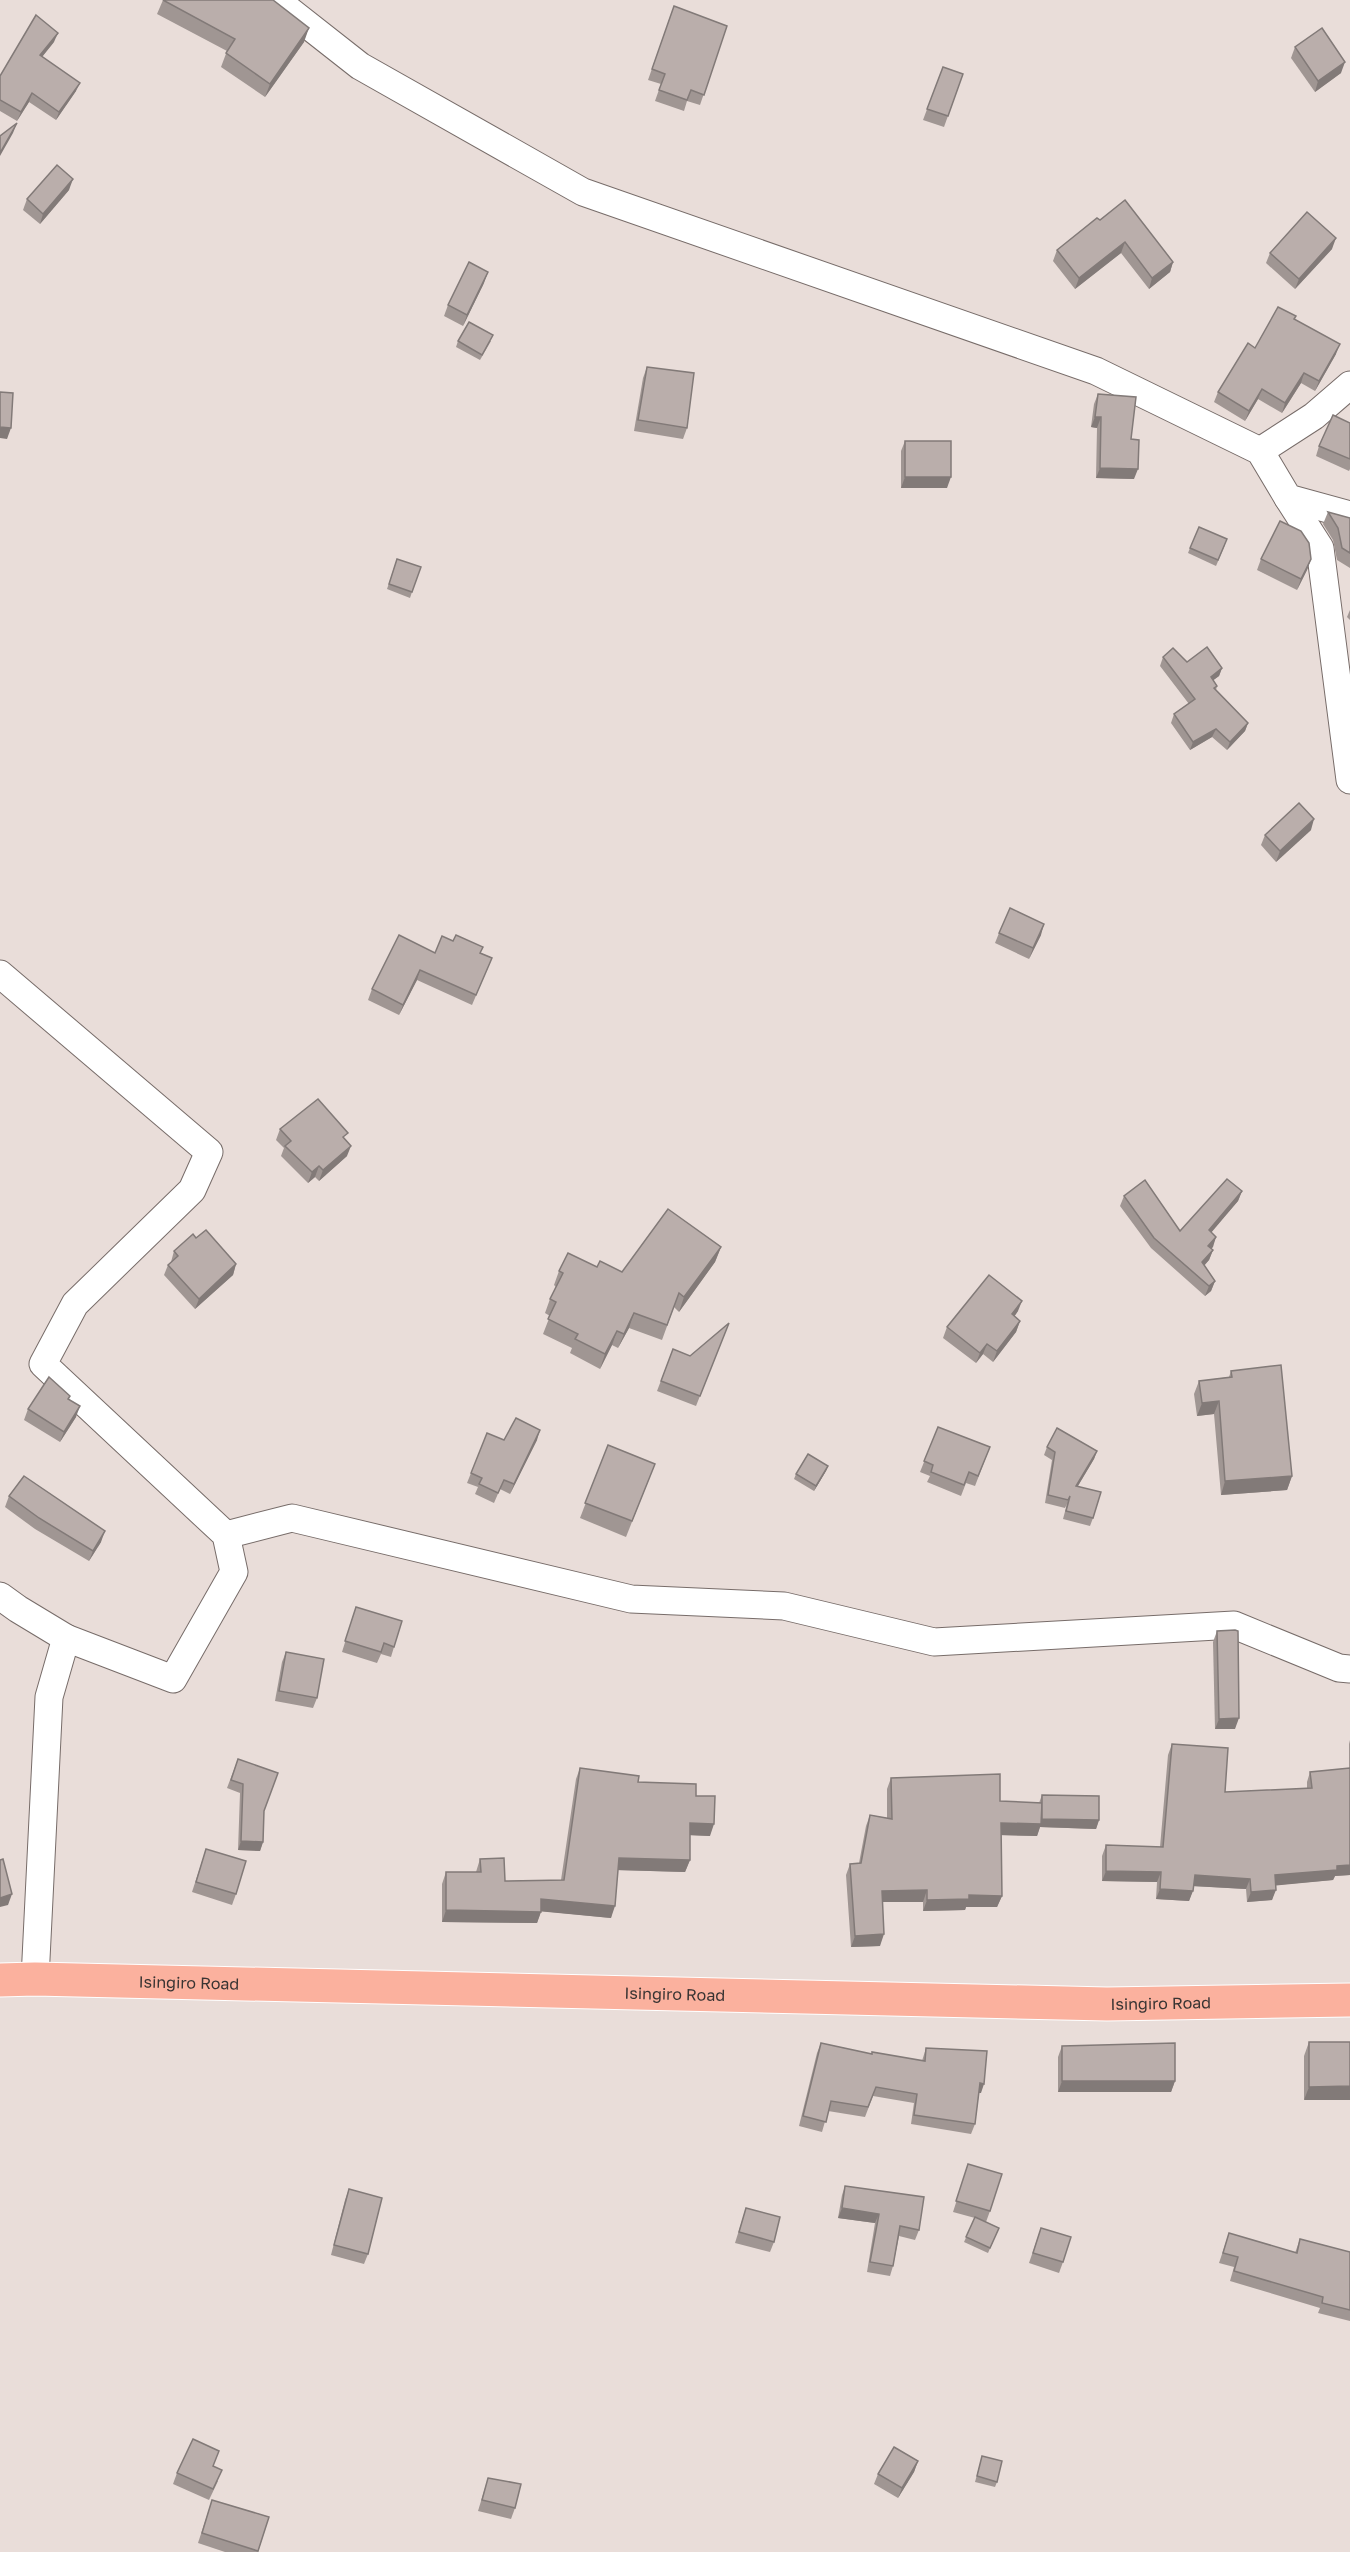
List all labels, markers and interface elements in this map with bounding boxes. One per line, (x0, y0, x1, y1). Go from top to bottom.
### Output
street label: Isingiro Road (138, 1971, 240, 1994)
street label: Isingiro Road (624, 1983, 725, 2005)
street label: Isingiro Road (1110, 1992, 1211, 2014)

